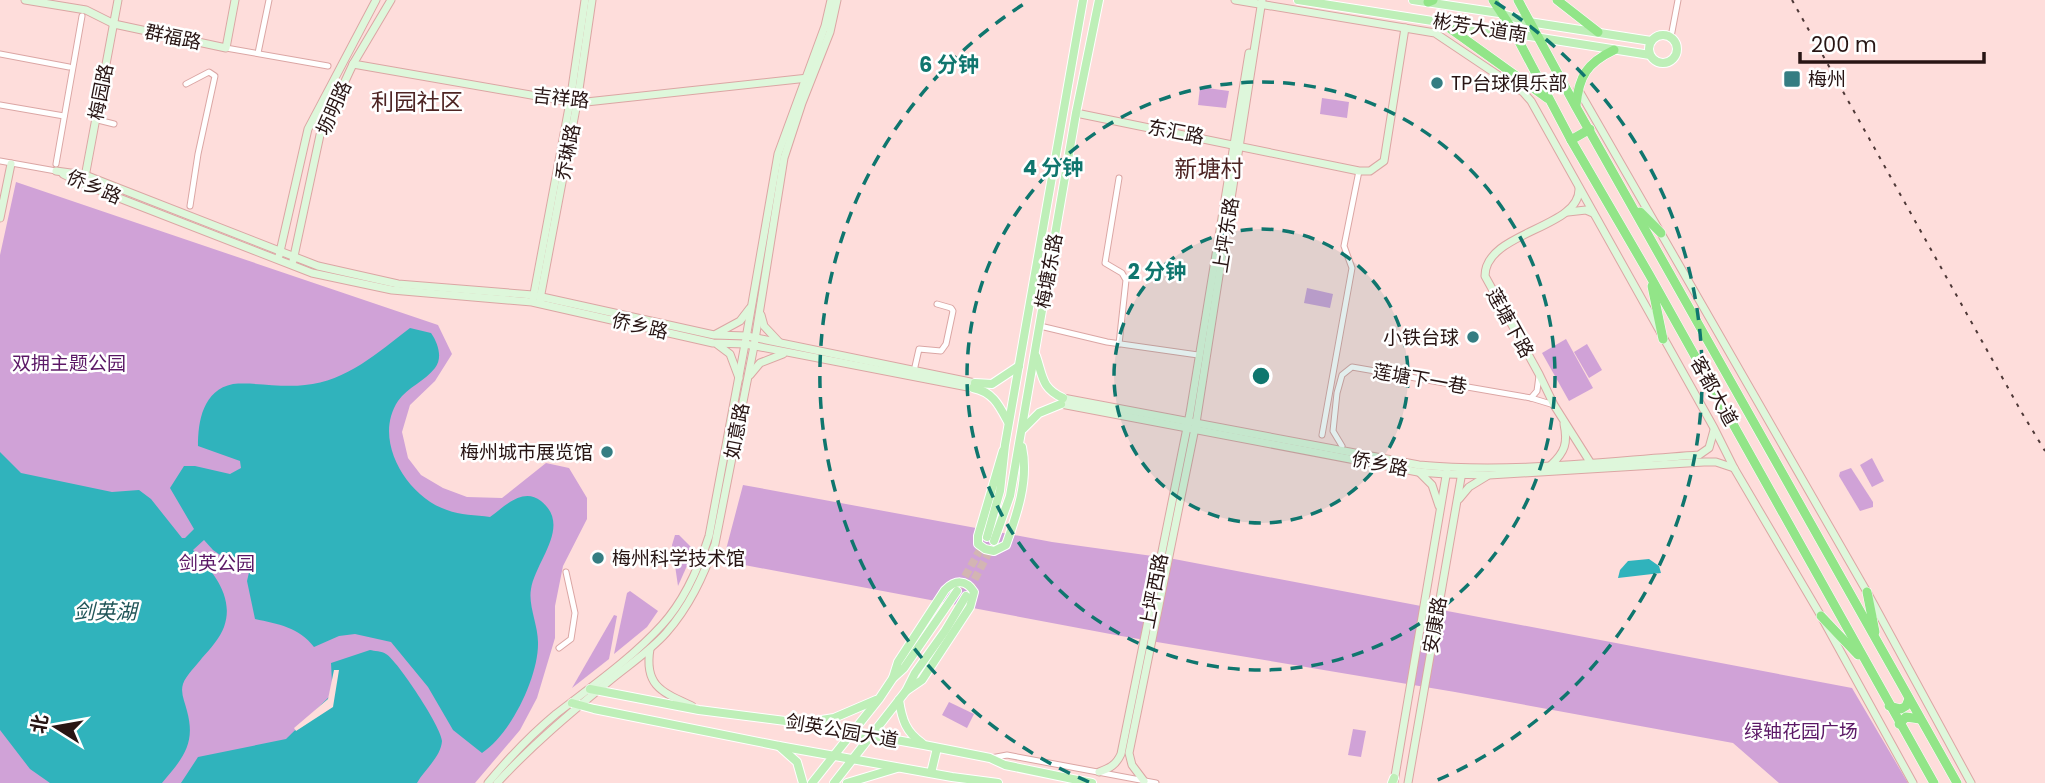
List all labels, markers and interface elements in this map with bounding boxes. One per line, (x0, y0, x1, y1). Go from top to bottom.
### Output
street label: 彬芳大道南 (1431, 7, 1529, 49)
street label: 群福路 (142, 18, 204, 56)
scale bar (1800, 21, 1984, 65)
text: 200 m (1811, 30, 1877, 59)
text: 6 分钟 (919, 50, 979, 79)
street label: 梅园路 (82, 61, 120, 123)
place label: 梅州 (1808, 66, 1846, 93)
marker: 梅州 (1782, 69, 1802, 89)
place label: TP台球俱乐部 (1451, 70, 1567, 97)
marker: TP台球俱乐部 (1429, 75, 1445, 91)
street label: 坜明路 (310, 76, 358, 140)
street label: 吉祥路 (531, 82, 591, 114)
district label: 利园社区 (371, 86, 463, 118)
street label: 东汇路 (1145, 113, 1207, 151)
street label: 乔琳路 (549, 121, 587, 183)
text: 4 分钟 (1023, 153, 1083, 182)
district label: 新塘村 (1175, 153, 1244, 185)
street label: 侨乡路 (62, 163, 126, 211)
street label: 上坪东路 (1207, 195, 1245, 275)
street label: 梅塘东路 (1029, 231, 1069, 311)
text: 2 分钟 (1128, 257, 1186, 286)
street label: 莲塘下路 (1480, 283, 1540, 363)
street label: 侨乡路 (609, 306, 671, 346)
place label: 小铁台球 (1383, 324, 1459, 351)
marker: 小铁台球 (1465, 329, 1481, 345)
park label: 双拥主题公园 (12, 350, 126, 377)
street label: 客都大道 (1684, 351, 1744, 431)
street label: 莲塘下一巷 (1371, 357, 1469, 401)
centre of rings (1249, 364, 1273, 388)
street label: 如意路 (718, 400, 756, 462)
place label: 梅州城市展览馆 (460, 439, 593, 466)
marker: 梅州城市展览馆 (599, 444, 615, 460)
street label: 侨乡路 (1349, 445, 1411, 483)
place label: 梅州科学技术馆 (612, 545, 745, 572)
park label: 剑英公园 (179, 550, 255, 577)
marker: 梅州科学技术馆 (590, 550, 606, 566)
street label: 上坪西路 (1133, 551, 1175, 631)
street label: 安康路 (1417, 595, 1453, 655)
water label: 剑英湖 (74, 597, 139, 626)
north arrow (21, 692, 91, 762)
street label: 剑英公园大道 (784, 708, 900, 754)
text: 北 (25, 712, 55, 736)
park label: 绿轴花园广场 (1744, 718, 1858, 745)

